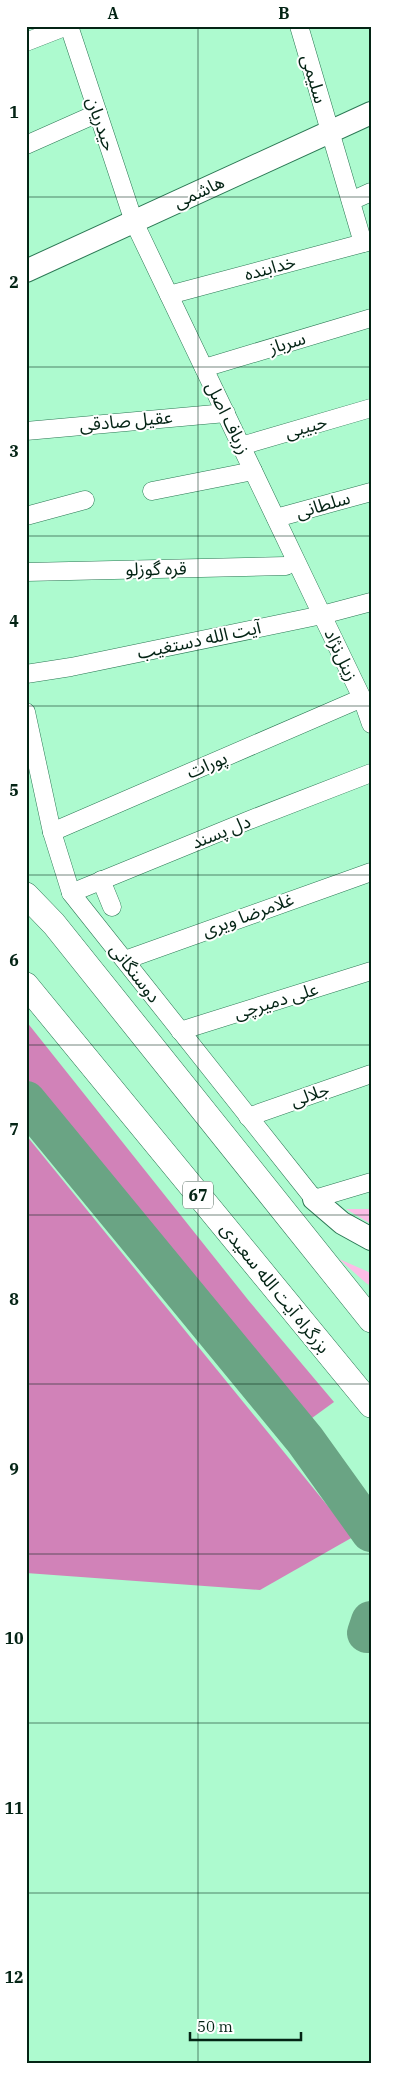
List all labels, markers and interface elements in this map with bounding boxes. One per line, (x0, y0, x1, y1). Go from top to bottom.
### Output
text: A (107, 3, 119, 23)
text: B (278, 3, 290, 23)
street label: سلیمی (297, 52, 332, 106)
street label: حیدریان (81, 94, 121, 154)
text: 1 (9, 102, 19, 122)
street label: هاشمی (170, 170, 228, 213)
street label: خدابنده (242, 250, 298, 285)
text: 2 (9, 272, 19, 292)
street label: سرباز (265, 326, 308, 359)
street label: زرباف اصل (201, 378, 256, 458)
street label: عقیل صادقی (78, 405, 173, 436)
street label: حبیبی (282, 410, 330, 443)
text: 3 (9, 441, 19, 461)
street label: سلطانی (293, 486, 353, 523)
street label: قره گوزلو (125, 556, 187, 581)
text: 4 (9, 611, 19, 631)
street label: آیت الله دستغیب (135, 615, 264, 664)
street label: زینل‌نژاد (319, 625, 364, 685)
street label: پورات (183, 746, 231, 784)
text: 5 (9, 780, 19, 800)
street label: دل پسند (188, 809, 254, 854)
street label: غلامرضا ویری (199, 887, 297, 942)
street label: دوسنگانی (105, 938, 166, 1007)
text: 6 (9, 950, 19, 970)
street label: علی دمیرچی (231, 977, 321, 1024)
street label: جلالی (288, 1077, 332, 1112)
text: 7 (9, 1119, 19, 1139)
road number: 67 (183, 1182, 213, 1208)
street label: بزرگراه آیت الله سعیدی (216, 1218, 335, 1358)
text: 8 (9, 1289, 19, 1309)
text: 9 (9, 1459, 19, 1479)
text: 10 (4, 1628, 24, 1648)
text: 11 (4, 1798, 24, 1818)
text: 12 (4, 1967, 24, 1987)
scale bar (190, 2010, 301, 2042)
text: 50 m (197, 2017, 233, 2036)

